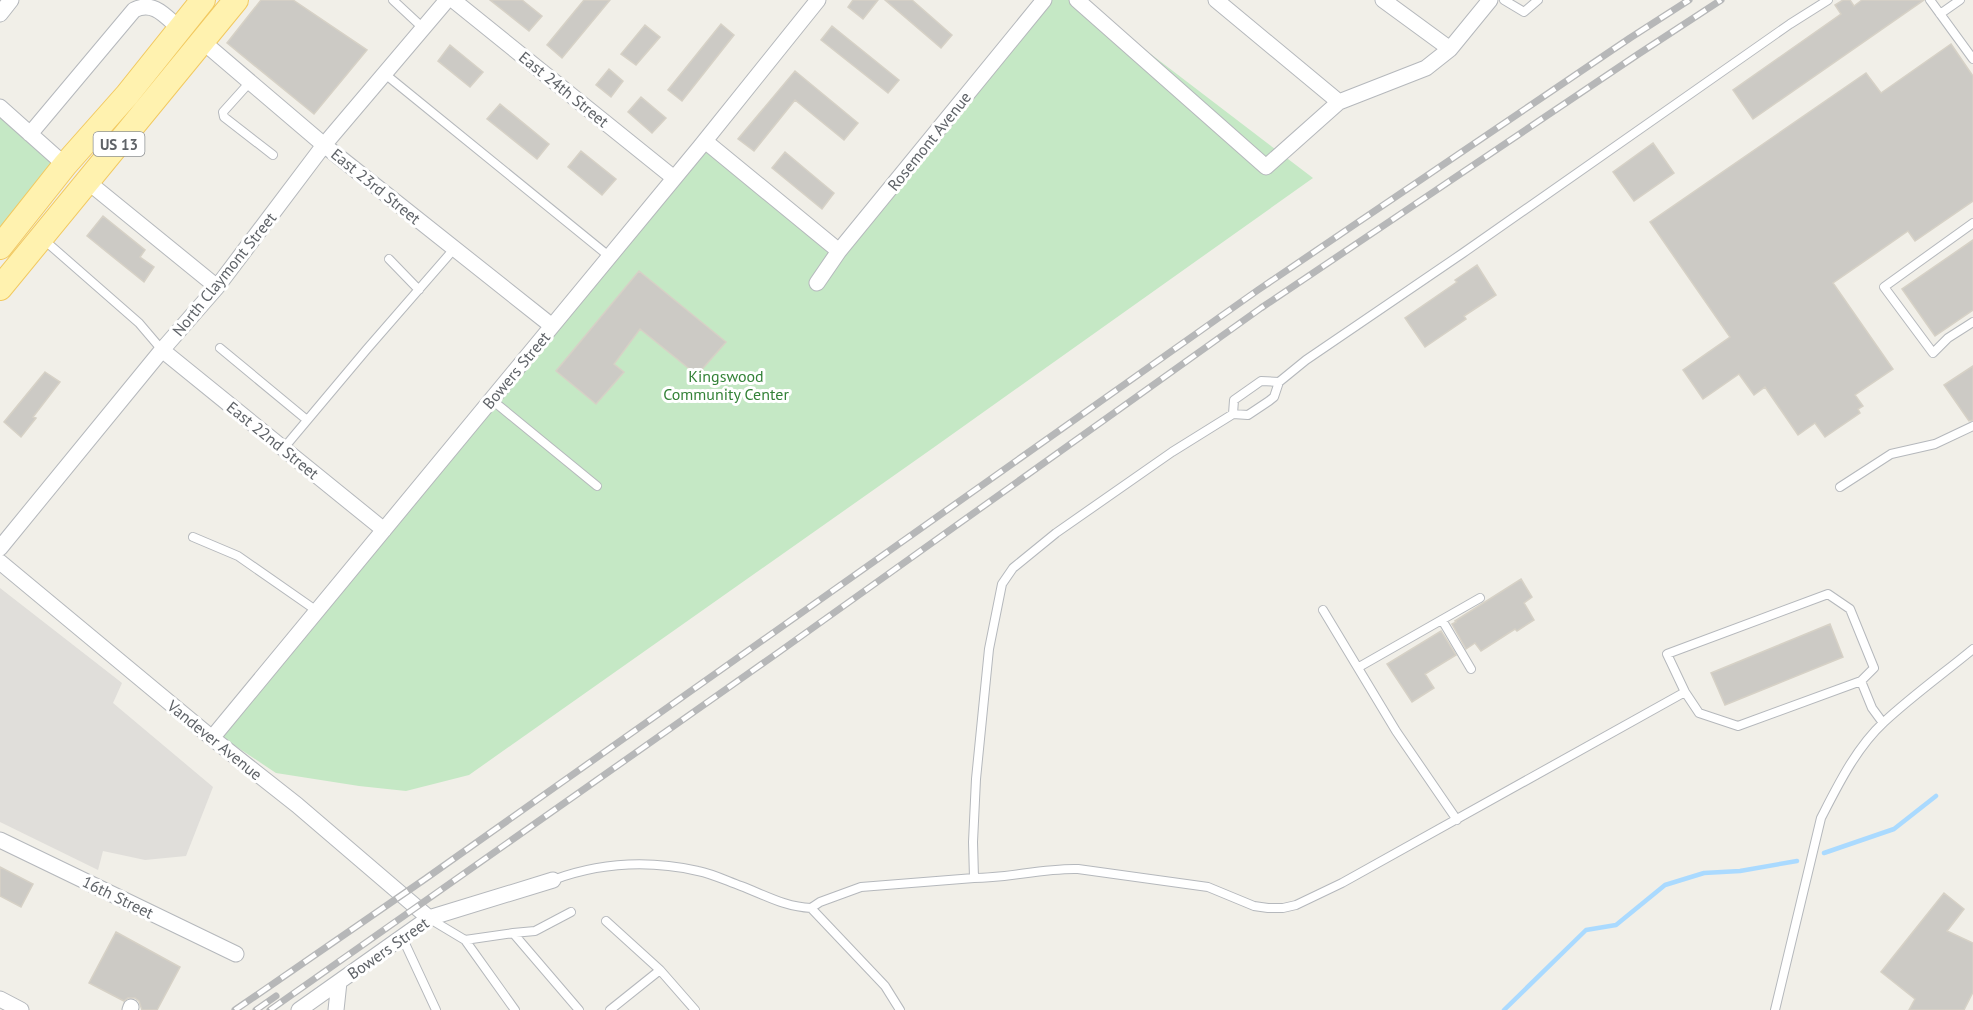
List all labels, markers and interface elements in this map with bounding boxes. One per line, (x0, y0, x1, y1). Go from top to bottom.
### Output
street label: East 24th Street (515, 47, 613, 132)
street label: Rosemont Avenue (883, 87, 975, 195)
road number: US 13 (94, 132, 144, 156)
street label: East 23rd Street (327, 144, 425, 229)
street label: North Claymont Street (168, 208, 281, 340)
street label: Bowers Street (478, 327, 554, 413)
park label: Kingswood Community Center (663, 366, 789, 404)
street label: East 22nd Street (223, 397, 324, 484)
street label: Vandever Avenue (163, 695, 266, 784)
street label: 16th Street (79, 871, 157, 923)
street label: Bowers Street (343, 912, 433, 983)

